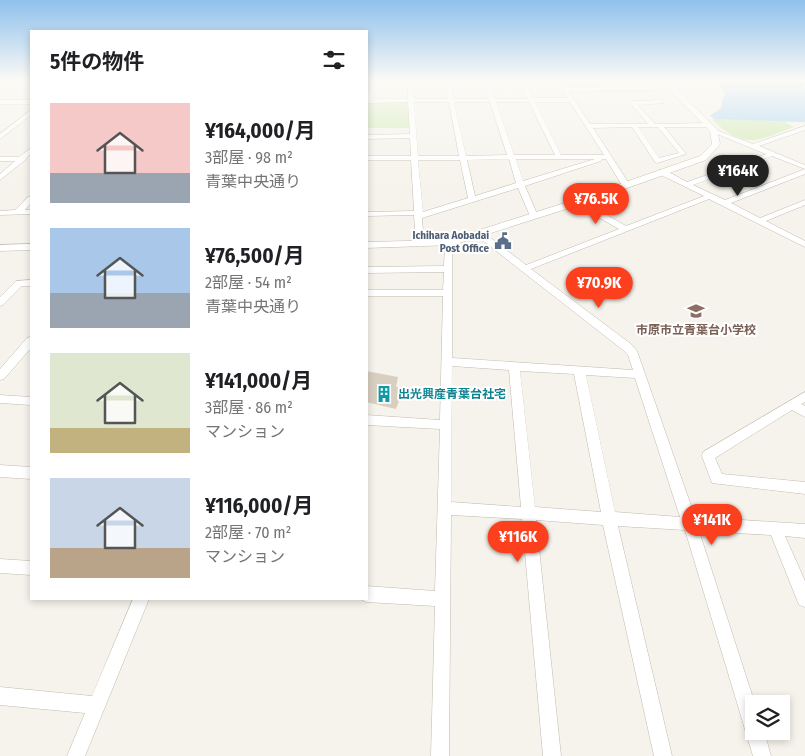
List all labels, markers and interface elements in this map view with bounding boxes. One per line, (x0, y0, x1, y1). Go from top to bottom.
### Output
icon: filters (320, 46, 348, 74)
text: 5件の物件 (50, 49, 144, 75)
text: ¥164,000/月 (205, 118, 316, 144)
icon: home (90, 123, 150, 183)
text: 3部屋 · 98 m² (205, 148, 293, 167)
pin: ¥164K (703, 154, 773, 197)
text: ¥164K (718, 161, 758, 180)
text: 青葉中央通り (205, 172, 301, 191)
pin: ¥76.5K (555, 182, 637, 225)
text: ¥76.5K (574, 189, 618, 208)
place label: Ichihara Aobadai Post Office (412, 229, 489, 255)
public building icon: Ichihara Aobadai Post Office (493, 231, 513, 251)
text: ¥76,500/月 (205, 243, 304, 269)
icon: home (90, 248, 150, 308)
pin: ¥70.9K (558, 266, 640, 309)
text: 2部屋 · 54 m² (205, 273, 292, 292)
text: ¥70.9K (577, 273, 621, 292)
text: 青葉中央通り (205, 297, 301, 316)
school or university icon: 市原市立青葉台小学校 (686, 301, 706, 321)
place label: 市原市立青葉台小学校 (636, 323, 756, 337)
text: ¥141,000/月 (205, 368, 312, 394)
icon: home (90, 373, 150, 433)
building icon: 出光興産青葉台社宅 (374, 384, 394, 404)
place label: 出光興産青葉台社宅 (398, 387, 506, 401)
text: 3部屋 · 86 m² (205, 398, 293, 417)
text: マンション (205, 422, 285, 441)
text: ¥116,000/月 (205, 493, 313, 519)
icon: home (90, 498, 150, 558)
pin: ¥141K (677, 504, 747, 546)
text: ¥141K (693, 510, 731, 529)
pin: ¥116K (483, 520, 553, 563)
text: 2部屋 · 70 m² (205, 523, 291, 542)
text: ¥116K (499, 527, 537, 546)
text: マンション (205, 547, 285, 566)
map controls (745, 695, 790, 740)
button: layers (745, 695, 790, 740)

